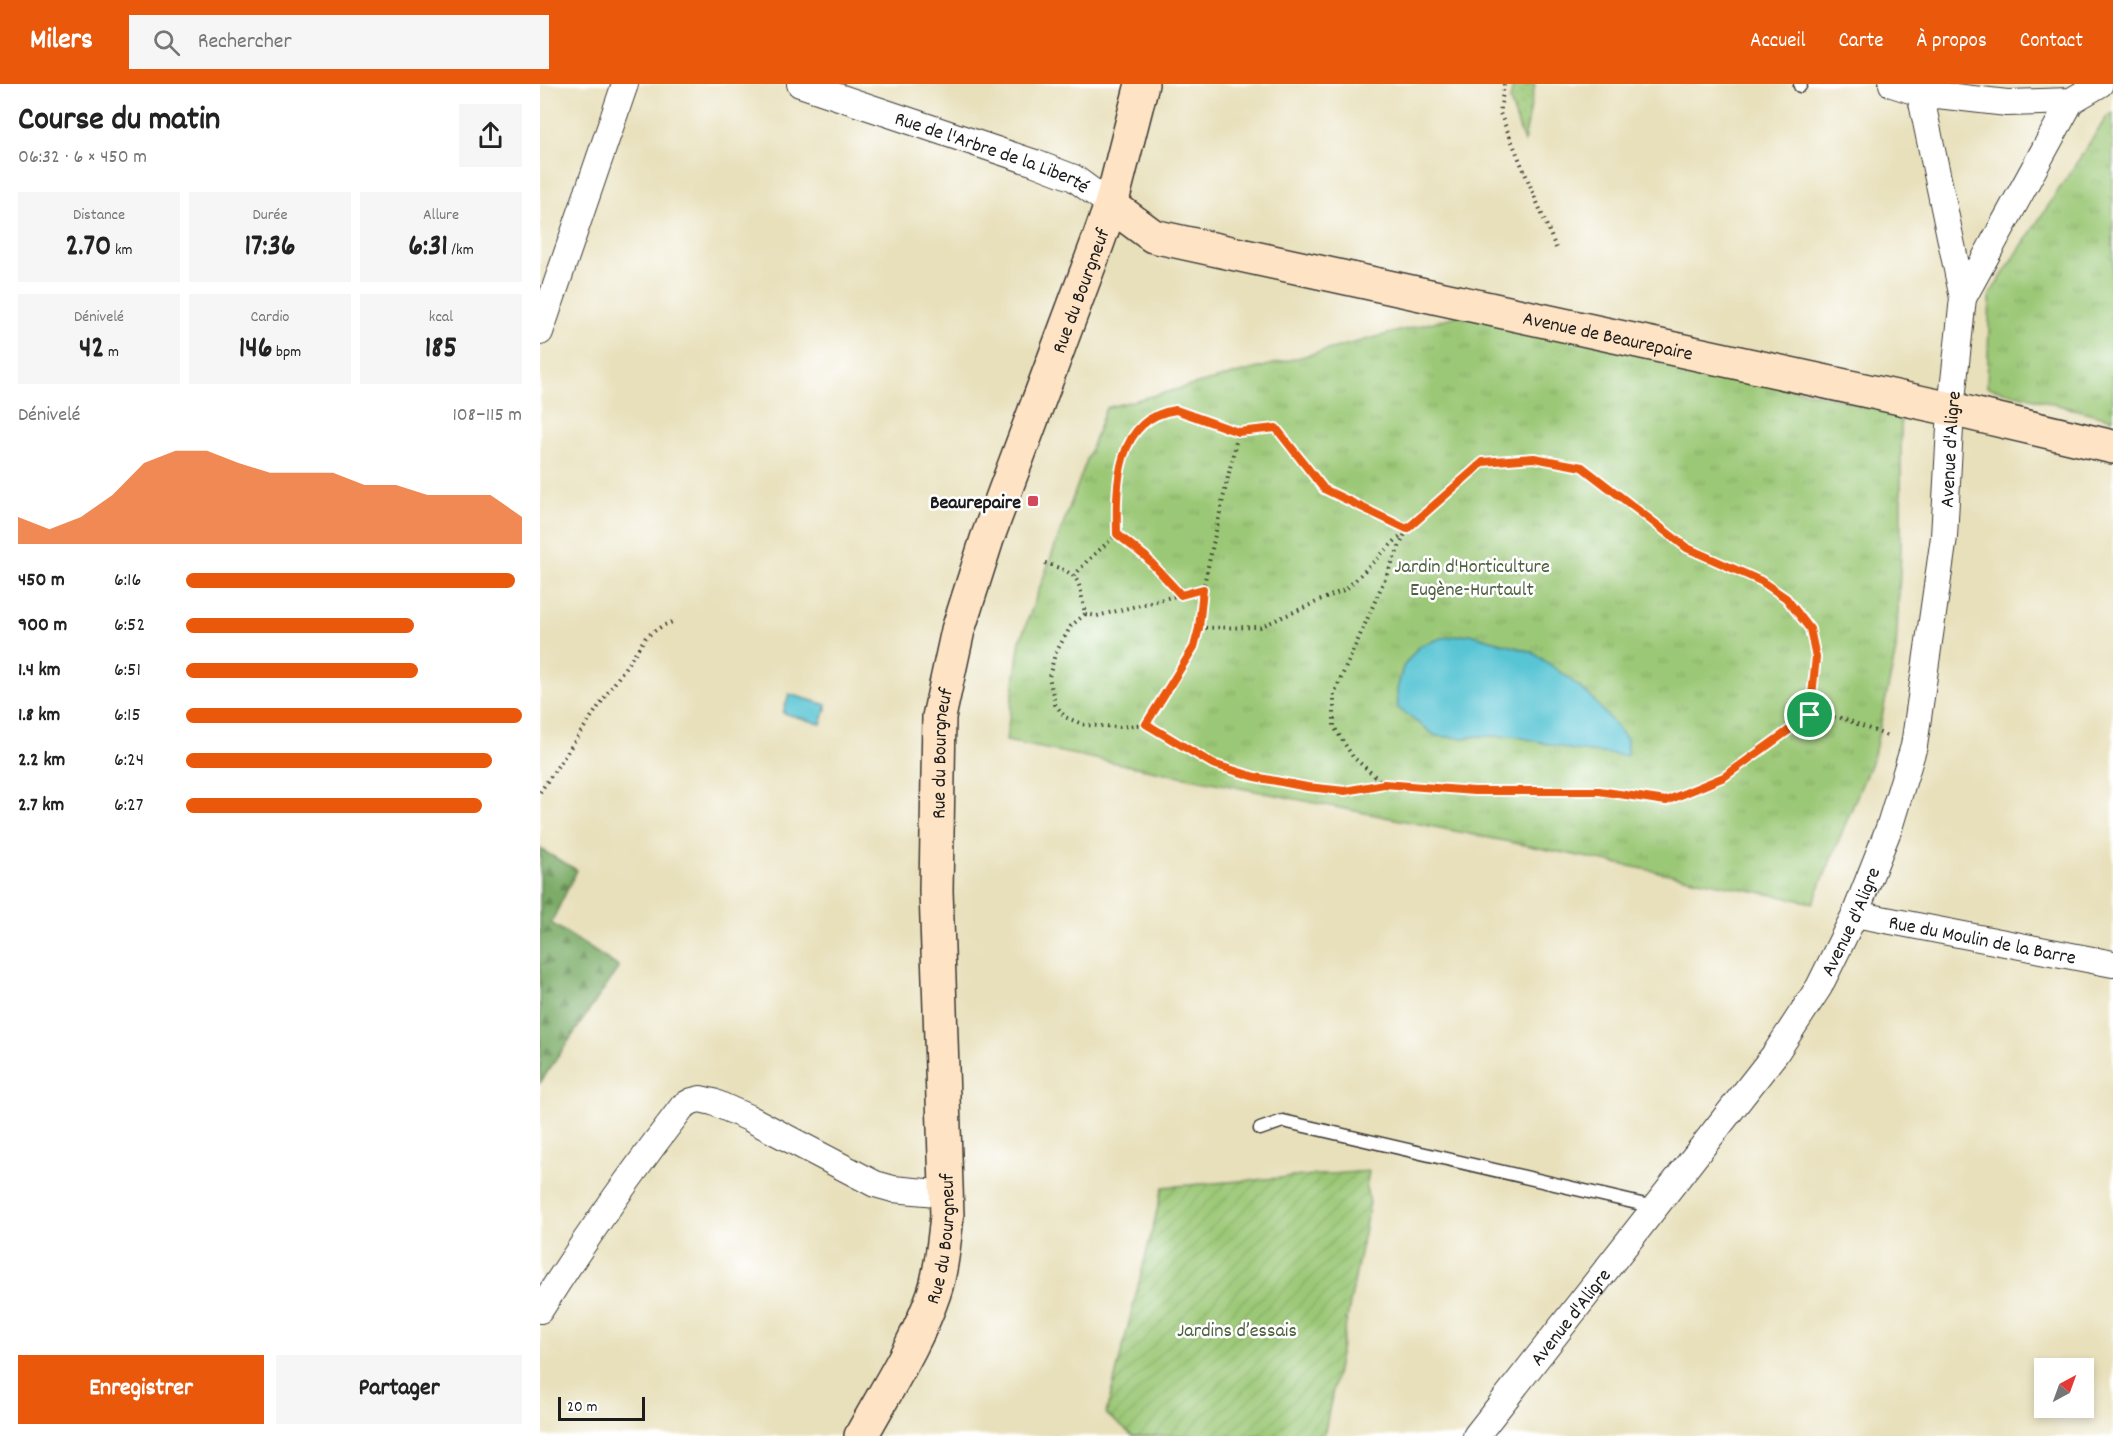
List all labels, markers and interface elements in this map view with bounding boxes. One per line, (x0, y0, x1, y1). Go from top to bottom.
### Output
search box (129, 15, 549, 69)
text: Milers (30, 22, 93, 62)
icon: search (150, 26, 183, 59)
text: Rechercher (198, 27, 292, 58)
text: Accueil (1750, 27, 1805, 57)
text: Carte (1838, 27, 1883, 57)
text: À propos (1916, 27, 1987, 57)
text: Contact (2020, 27, 2083, 57)
text: Course du matin (18, 98, 220, 145)
button: share (459, 104, 522, 167)
street label: Rue de l'Arbre de la Liberté (891, 106, 1094, 202)
text: 06:32 · 6 × 450 m (18, 144, 147, 172)
text: Distance (73, 204, 125, 227)
text: Durée (252, 204, 288, 227)
text: Allure (423, 204, 459, 227)
street label: Rue du Bourgneuf (1046, 224, 1119, 358)
text: 2.70 (65, 227, 111, 270)
text: 17:36 (244, 227, 296, 270)
text: 6:31 (408, 227, 448, 270)
text: km (111, 239, 133, 262)
text: /km (448, 239, 474, 262)
text: Dénivelé (74, 306, 124, 329)
text: Cardio (251, 306, 289, 329)
text: kcal (429, 306, 453, 329)
street label: Avenue de Beaurepaire (1520, 306, 1695, 370)
text: 42 (79, 329, 104, 372)
text: 146 (239, 329, 272, 372)
text: 185 (425, 329, 457, 372)
text: m (104, 341, 119, 364)
text: bpm (272, 341, 301, 364)
street label: Avenue d'Aligre (1935, 389, 1970, 509)
text: Dénivelé (18, 402, 80, 430)
text: 108–115 m (452, 402, 522, 430)
place label: Beaurepaire (930, 490, 1021, 518)
marker: Beaurepaire (1026, 494, 1040, 508)
park label: Jardin d'Horticulture Eugène-Hurtault (1394, 554, 1550, 605)
text: 450 m (18, 567, 65, 595)
text: 6:16 (114, 567, 141, 595)
text: 900 m (18, 612, 67, 640)
text: 6:52 (114, 612, 145, 640)
text: 1.4 km (18, 657, 61, 685)
text: 6:51 (114, 657, 141, 685)
street label: Rue du Bourgneuf (926, 685, 962, 819)
pin (1784, 689, 1835, 740)
icon: arrive (1793, 698, 1826, 731)
text: 1.8 km (18, 702, 60, 730)
text: 6:15 (114, 702, 141, 730)
text: 2.2 km (18, 747, 65, 775)
text: 6:24 (114, 747, 144, 775)
text: 2.7 km (18, 792, 64, 820)
text: 6:27 (114, 792, 144, 820)
street label: Avenue d'Aligre (1815, 863, 1889, 982)
street label: Rue du Moulin de la Barre (1886, 910, 2078, 974)
street label: Rue du Bourgneuf (920, 1172, 964, 1309)
street label: Avenue d'Aligre (1525, 1263, 1619, 1373)
park label: Jardins d’essais (1177, 1318, 1297, 1346)
button: Enregistrer (18, 1355, 264, 1424)
button: Partager (276, 1355, 522, 1424)
north arrow (2034, 1358, 2094, 1418)
map controls (2034, 1358, 2094, 1418)
scale bar (558, 1394, 645, 1422)
text: 20 m (567, 1396, 597, 1419)

